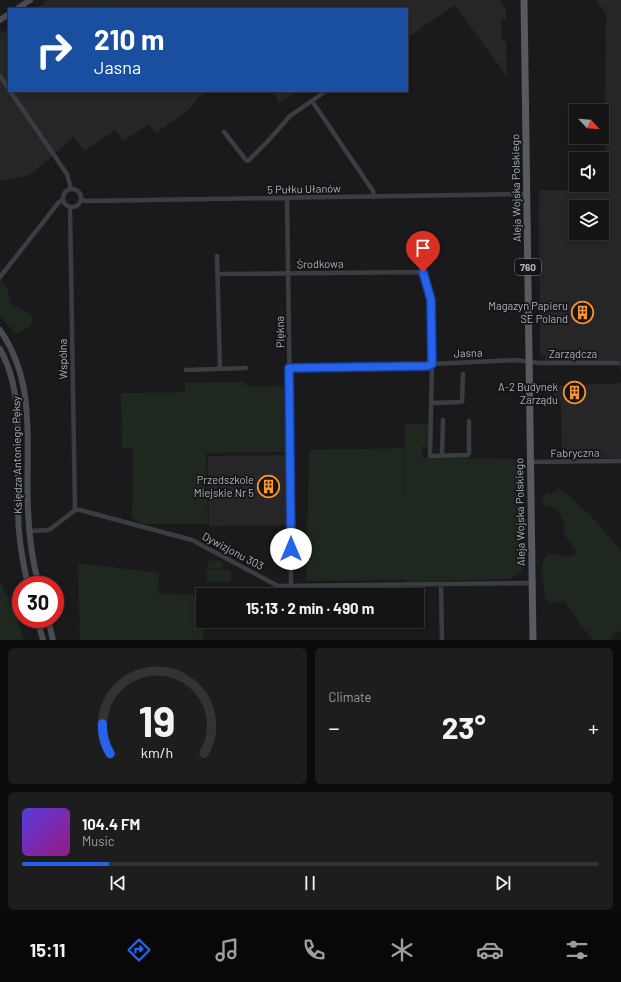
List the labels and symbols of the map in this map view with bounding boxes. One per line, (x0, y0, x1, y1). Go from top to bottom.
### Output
north arrow (569, 104, 609, 144)
street label: Aleja Wojska Polskiego (508, 134, 523, 242)
street label: 5 Pułku Ułanów (267, 181, 341, 196)
pin (406, 231, 440, 272)
street label: Środkowa (296, 257, 344, 270)
road number: 760 (515, 259, 541, 275)
place label: Magazyn Papieru SE Poland (488, 299, 568, 325)
building icon: Magazyn Papieru SE Poland (570, 299, 596, 325)
street label: Piękna (273, 316, 286, 348)
street label: Wspólna (56, 339, 69, 379)
street label: Jasna (453, 346, 483, 359)
street label: Zarządcza (549, 347, 597, 360)
place label: A-2 Budynek Zarządu (498, 380, 558, 406)
building icon: A-2 Budynek Zarządu (561, 380, 587, 406)
street label: Księdza Antoniego Pęksy (9, 396, 24, 514)
street label: Fabryczna (550, 446, 600, 459)
street label: Aleja Wojska Polskiego (512, 458, 527, 566)
place label: Przedszkole Miejskie Nr 5 (194, 473, 254, 499)
building icon: Przedszkole Miejskie Nr 5 (256, 473, 282, 499)
position arrow (270, 528, 312, 570)
street label: Dywizjonu 303 (200, 529, 266, 572)
speed limit sign: 30 (12, 576, 64, 628)

